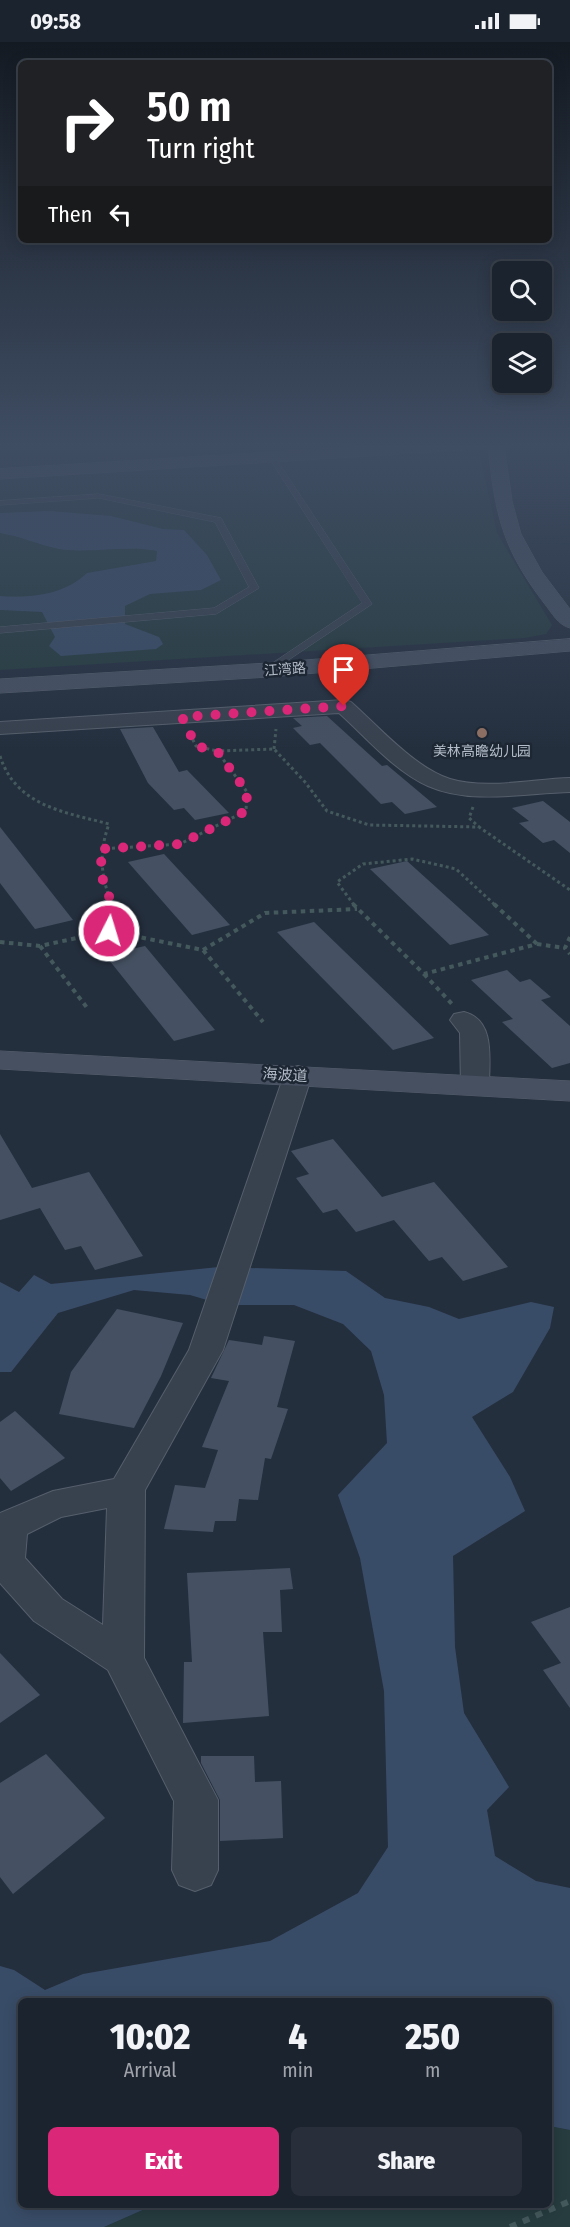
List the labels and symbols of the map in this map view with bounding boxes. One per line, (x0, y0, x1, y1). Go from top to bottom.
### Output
pin (318, 644, 369, 706)
street label: 江湾路 (263, 660, 307, 679)
marker: 美林高瞻幼儿园 (475, 726, 489, 740)
place label: 美林高瞻幼儿园 (433, 743, 531, 760)
position arrow (77, 899, 141, 963)
street label: 海波道 (262, 1065, 308, 1085)

